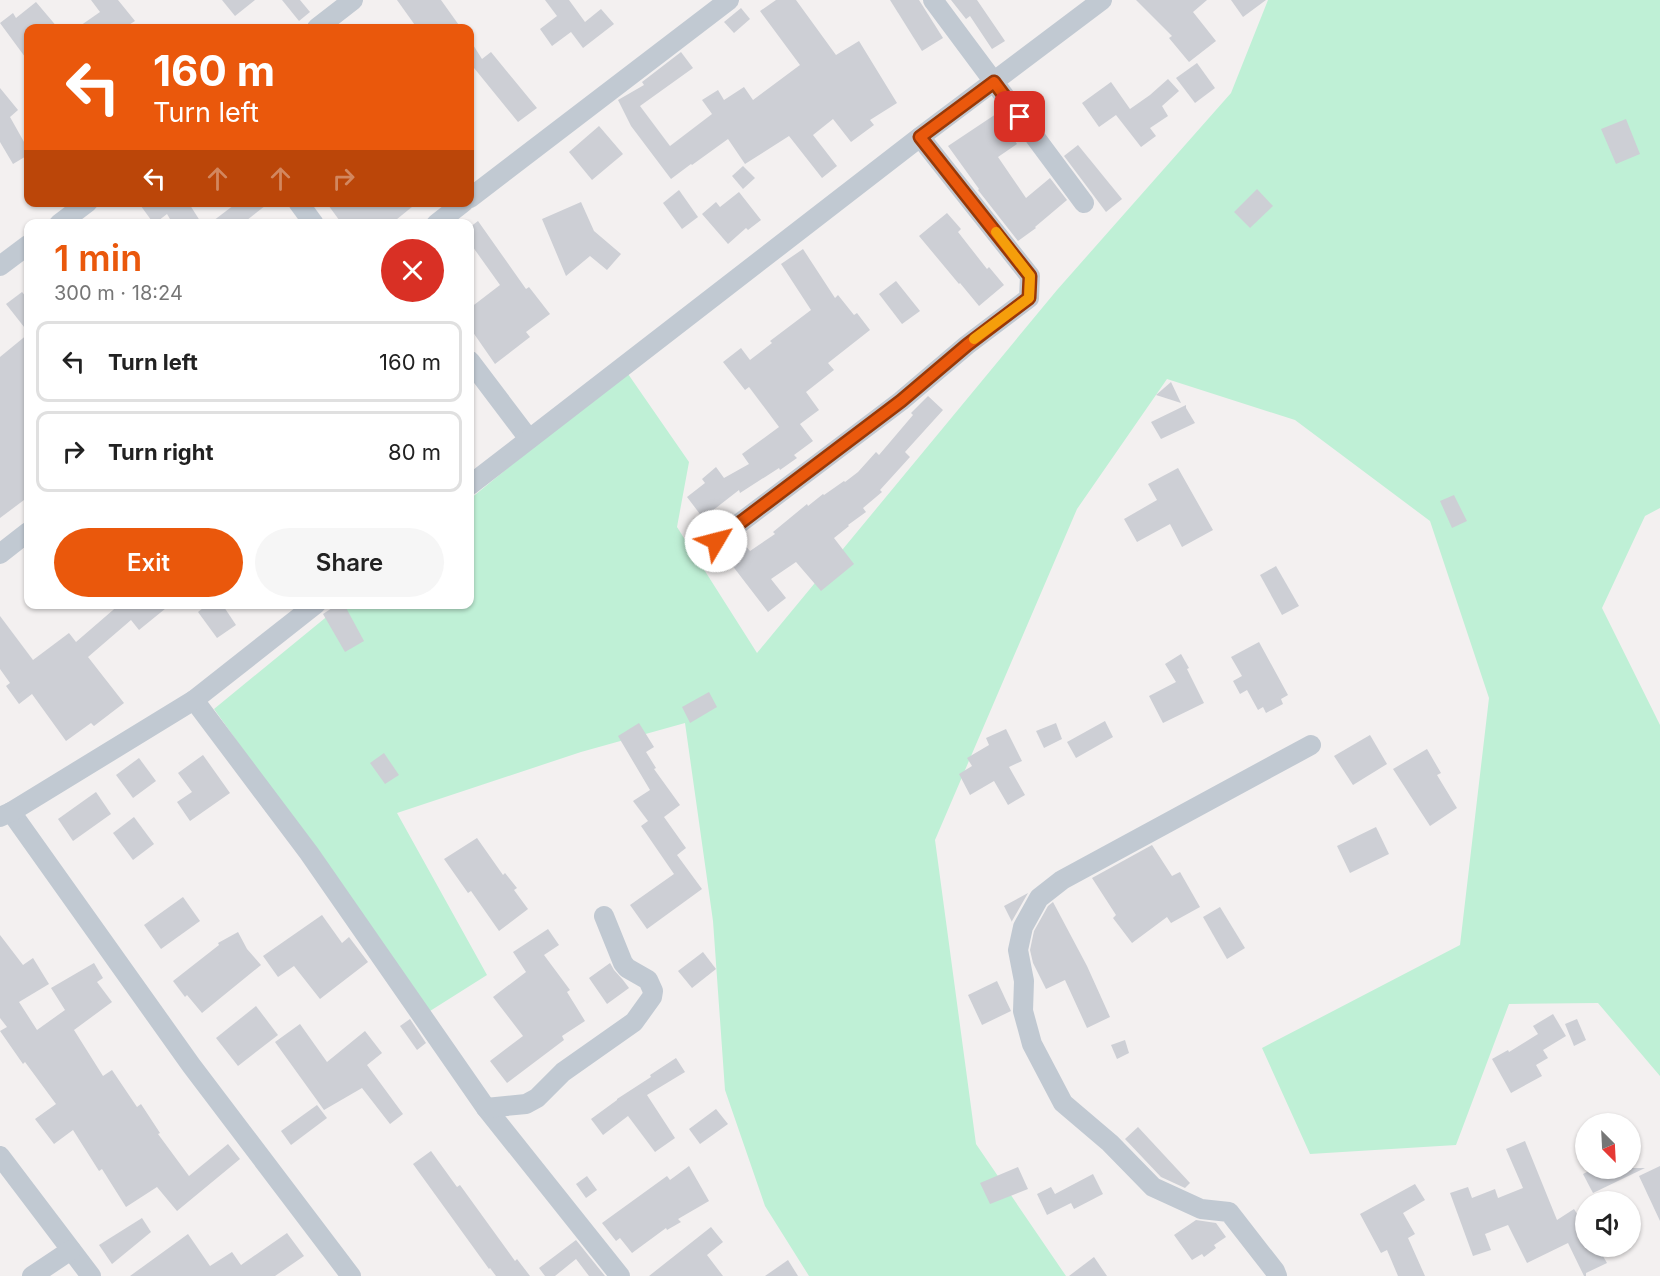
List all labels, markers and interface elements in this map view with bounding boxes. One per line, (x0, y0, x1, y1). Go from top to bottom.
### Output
text: 160 m (153, 45, 275, 96)
icon: left (54, 48, 132, 126)
pin (994, 91, 1045, 142)
text: Turn left (153, 96, 259, 129)
icon: arrive (1003, 100, 1036, 133)
icon: left (138, 162, 171, 195)
icon: ahead (201, 162, 234, 195)
icon: ahead (264, 162, 297, 195)
icon: right (327, 162, 360, 195)
text: 1 min (54, 236, 142, 280)
button: close (381, 239, 444, 302)
text: 300 m · 18:24 (54, 281, 183, 305)
icon: left (57, 345, 90, 378)
text: Turn left (108, 349, 198, 375)
text: 160 m (379, 349, 441, 375)
icon: right (57, 435, 90, 468)
text: Turn right (108, 439, 214, 465)
text: 80 m (388, 439, 441, 465)
position arrow (684, 509, 748, 573)
button: Exit (54, 528, 243, 597)
button: Share (255, 528, 444, 597)
north arrow (1575, 1113, 1641, 1179)
map controls (1575, 1113, 1641, 1257)
button: sound (1575, 1191, 1641, 1257)

